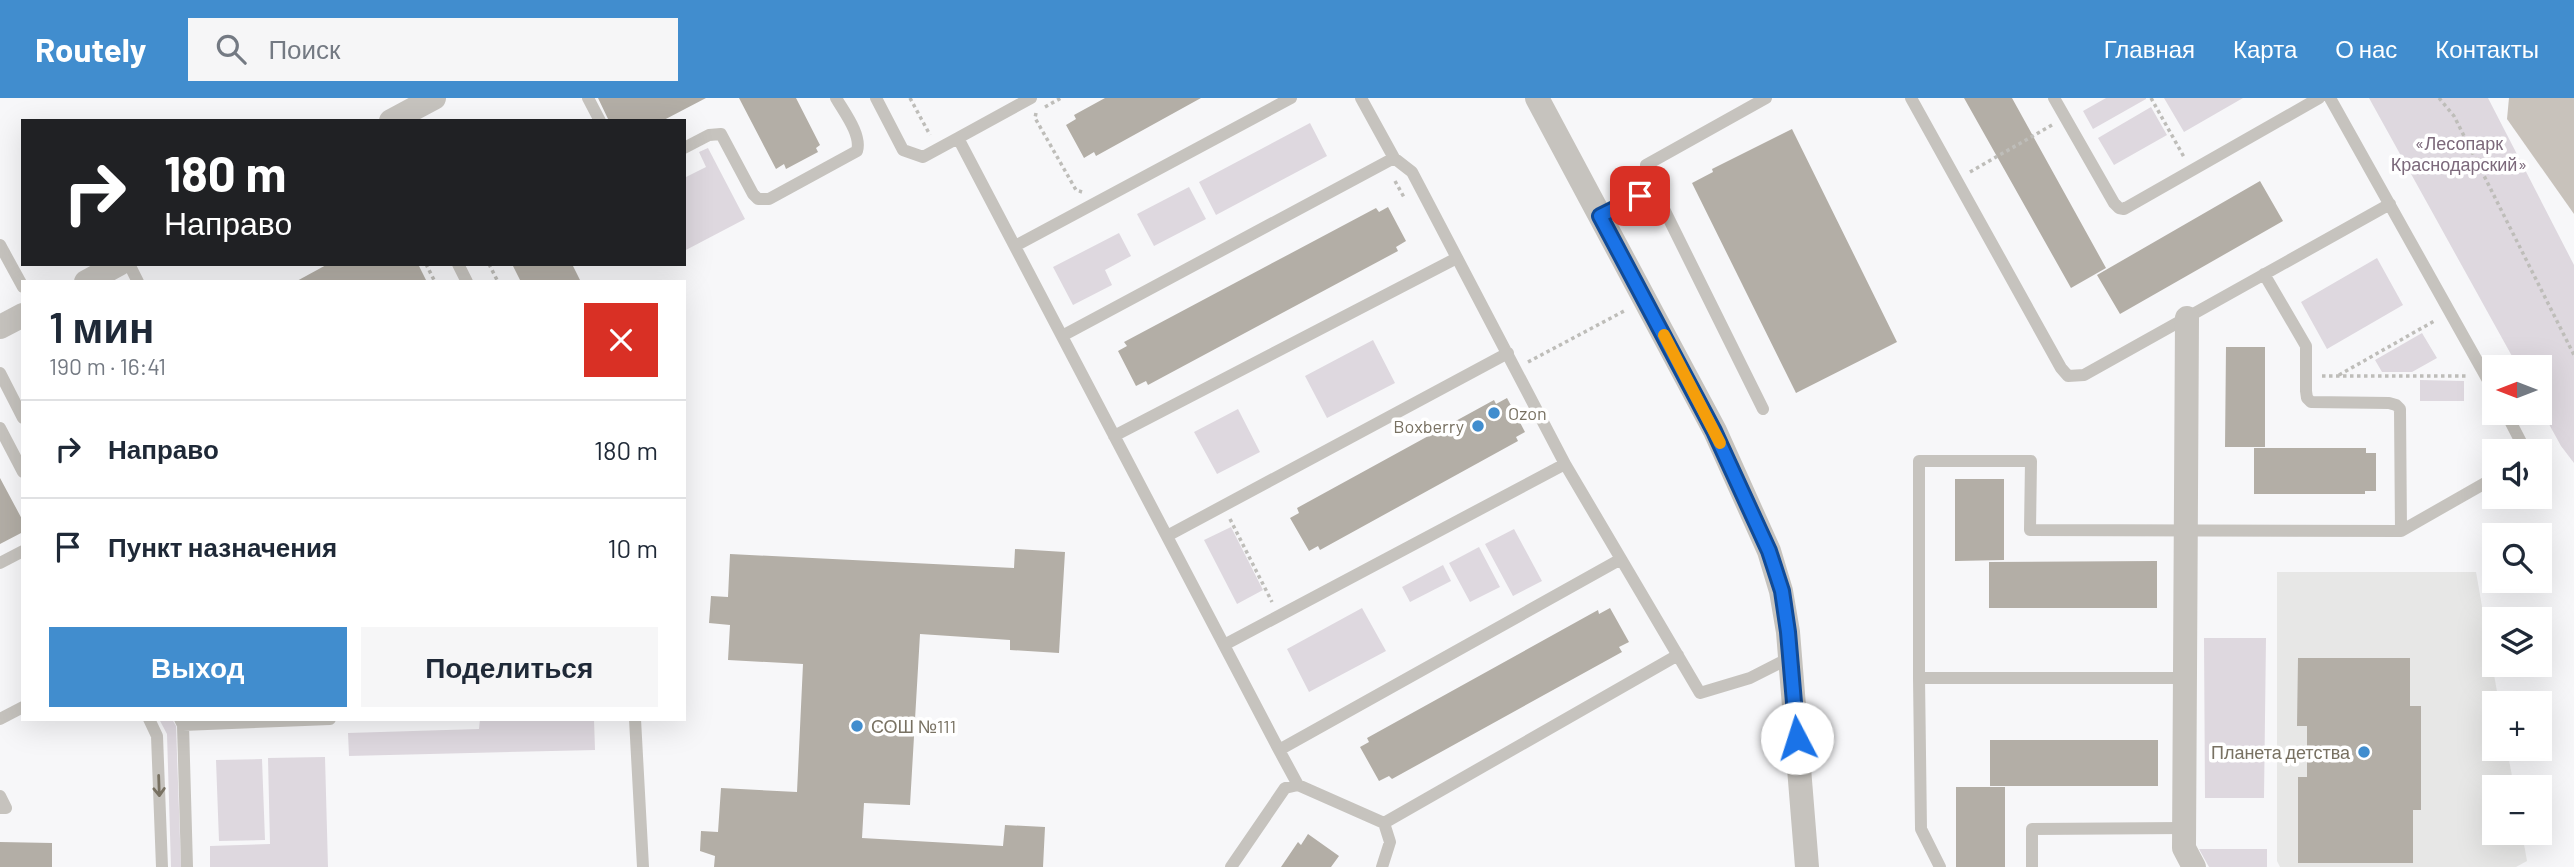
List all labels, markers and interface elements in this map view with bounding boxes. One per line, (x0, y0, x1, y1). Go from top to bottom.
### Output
search box (188, 18, 678, 81)
text: Routely (35, 29, 146, 69)
icon: search (212, 30, 250, 68)
text: Поиск (268, 33, 340, 64)
text: Главная (2104, 34, 2195, 63)
text: Карта (2233, 34, 2297, 63)
text: О нас (2335, 34, 2397, 63)
text: Контакты (2435, 34, 2539, 63)
park label: «Лесопарк Краснодарский» (2391, 132, 2527, 175)
text: 180 m (164, 143, 287, 202)
icon: right (49, 147, 140, 238)
pin (1610, 166, 1670, 226)
icon: arrive (1621, 177, 1659, 215)
text: Направо (164, 203, 292, 241)
text: 1 мин (49, 301, 154, 351)
button: close (584, 303, 658, 377)
text: 190 m · 16:41 (49, 352, 166, 380)
north arrow (2482, 355, 2552, 425)
map controls (2482, 355, 2552, 845)
place label: Ozon (1508, 402, 1547, 424)
marker: Ozon (1486, 405, 1502, 421)
place label: Boxberry (1393, 415, 1464, 437)
marker: Boxberry (1470, 418, 1486, 434)
icon: right (49, 430, 87, 468)
text: Направо (108, 433, 219, 464)
text: 180 m (594, 434, 658, 465)
button: sound (2482, 439, 2552, 509)
button: search (2482, 523, 2552, 593)
icon: arrive (49, 528, 87, 566)
text: Пункт назначения (108, 531, 337, 562)
text: 10 m (608, 532, 658, 563)
button: layers (2482, 607, 2552, 677)
button: Выход (49, 627, 347, 707)
button: Поделиться (361, 627, 658, 707)
button: + (2482, 691, 2552, 761)
position arrow (1760, 701, 1834, 775)
place label: СОШ №111 (871, 715, 956, 737)
marker: СОШ №111 (849, 718, 865, 734)
place label: Планета детства (2211, 741, 2351, 763)
marker: Планета детства (2356, 744, 2372, 760)
one-way arrow (153, 774, 166, 797)
button: − (2482, 775, 2552, 845)

